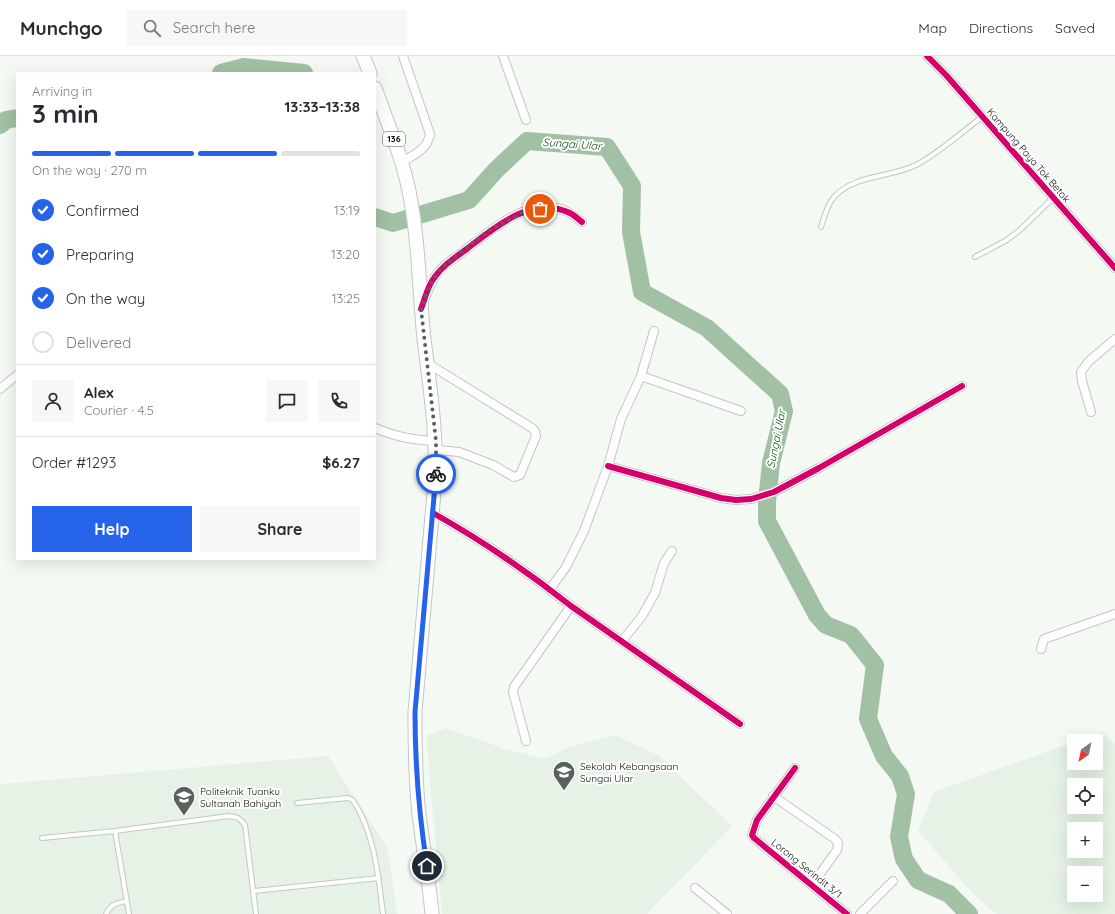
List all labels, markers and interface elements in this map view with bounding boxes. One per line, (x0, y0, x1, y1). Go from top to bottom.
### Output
search box (127, 10, 407, 46)
text: Munchgo (20, 16, 103, 40)
icon: search (141, 17, 163, 39)
text: Search here (173, 18, 255, 37)
text: Map (918, 19, 947, 37)
text: Directions (969, 19, 1033, 37)
text: Saved (1055, 19, 1095, 37)
text: Arriving in (32, 83, 92, 99)
text: 3 min (32, 97, 99, 130)
text: 13:33–13:38 (285, 97, 360, 116)
street label: Kampung Paya Tok Betok (984, 106, 1073, 205)
road number: 136 (383, 132, 405, 146)
water label: Sungai Ular (542, 135, 604, 153)
text: On the way · 270 m (32, 162, 147, 178)
pin (523, 192, 557, 226)
icon: bag (529, 198, 551, 220)
icon: check (32, 199, 54, 221)
text: Confirmed (66, 201, 139, 220)
text: 13:19 (334, 202, 360, 218)
icon: check (32, 243, 54, 265)
text: Preparing (66, 245, 134, 264)
text: 13:20 (331, 246, 360, 262)
icon: check (32, 287, 54, 309)
text: On the way (66, 289, 145, 308)
text: 13:25 (332, 290, 360, 306)
text: Delivered (66, 333, 131, 352)
button: person (32, 380, 74, 422)
button: chat (266, 380, 308, 422)
button: phone (318, 380, 360, 422)
text: Alex (84, 383, 114, 402)
text: Courier · 4.5 (84, 402, 154, 418)
water label: Sungai Ular (764, 407, 789, 469)
text: Order #1293 (32, 453, 116, 472)
text: $6.27 (322, 453, 360, 472)
courier (416, 454, 456, 494)
icon: bike (425, 463, 447, 485)
button: Help (32, 506, 192, 552)
button: Share (200, 506, 360, 552)
north arrow (1067, 734, 1103, 770)
map controls (1067, 734, 1103, 902)
school or university icon: Sekolah Kebangsaan Sungai Ular (551, 759, 577, 792)
place label: Sekolah Kebangsaan Sungai Ular (580, 760, 678, 785)
button: locate (1067, 778, 1103, 814)
school or university icon: Politeknik Tuanku Sultanah Bahiyah (171, 784, 197, 817)
place label: Politeknik Tuanku Sultanah Bahiyah (200, 785, 281, 810)
button: + (1067, 822, 1103, 858)
street label: Lorong Serindit 3/1 (769, 836, 845, 901)
pin (410, 849, 444, 883)
icon: home (416, 855, 438, 877)
button: − (1067, 866, 1103, 902)

